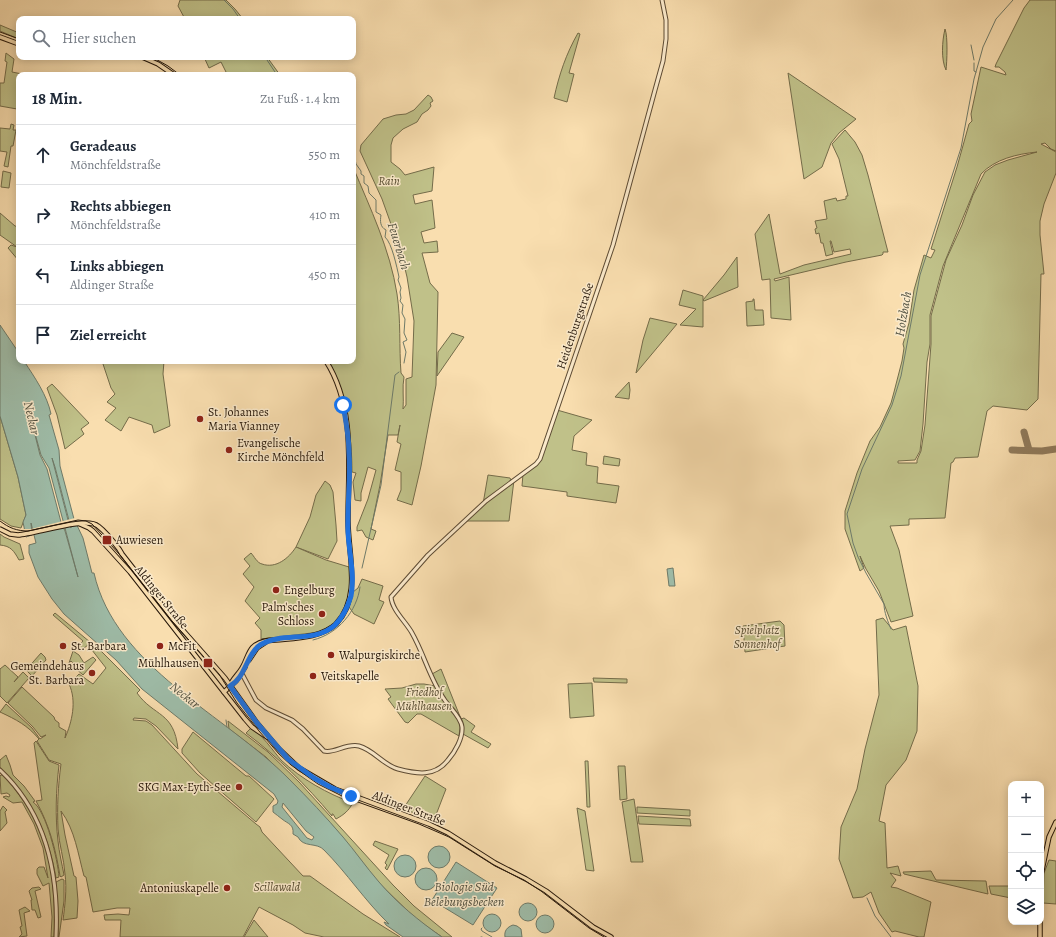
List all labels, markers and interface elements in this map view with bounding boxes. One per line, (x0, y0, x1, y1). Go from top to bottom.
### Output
search box (16, 16, 356, 60)
icon: search (30, 27, 52, 49)
text: Hier suchen (62, 28, 136, 48)
text: 18 Min. (32, 87, 83, 110)
text: Zu Fuß · 1.4 km (260, 90, 340, 107)
text: Geradeaus (70, 136, 136, 156)
icon: ahead (32, 144, 54, 166)
text: 550 m (309, 146, 340, 163)
text: Mönchfeldstraße (70, 156, 161, 173)
park label: Rain (378, 173, 400, 189)
text: Rechts abbiegen (70, 196, 171, 216)
icon: right (32, 204, 54, 226)
text: 410 m (309, 206, 340, 223)
text: Mönchfeldstraße (70, 216, 161, 233)
water label: Feuerbach (384, 220, 414, 272)
text: Links abbiegen (70, 256, 164, 276)
icon: left (32, 264, 54, 286)
text: 450 m (308, 266, 340, 283)
text: Aldinger Straße (70, 276, 154, 293)
street label: Heidenburgstraße (553, 281, 597, 371)
water label: Holzbach (891, 290, 915, 338)
icon: arrive (32, 324, 54, 346)
text: Ziel erreicht (70, 325, 146, 345)
route start (334, 396, 352, 414)
water label: Neckar (20, 400, 44, 437)
place label: St. Johannes Maria Vianney (208, 404, 280, 434)
marker: St. Johannes Maria Vianney (195, 414, 205, 424)
place label: Evangelische Kirche Mönchfeld (237, 435, 325, 465)
marker: Evangelische Kirche Mönchfeld (224, 445, 234, 455)
place label: Auwiesen (115, 532, 164, 548)
marker: Auwiesen (101, 534, 113, 546)
street label: Aldinger Straße (131, 561, 193, 632)
place label: Engelburg (284, 582, 335, 598)
marker: Engelburg (271, 585, 281, 595)
place label: Palm'sches Schloss (261, 599, 314, 629)
marker: Palm'sches Schloss (317, 609, 327, 619)
park label: Spielplatz Sonnenhof (734, 622, 783, 652)
place label: St. Barbara (71, 638, 127, 654)
place label: McFit (168, 638, 196, 654)
marker: St. Barbara (58, 641, 68, 651)
marker: McFit (155, 641, 165, 651)
place label: Walpurgiskirche (338, 647, 420, 663)
marker: Walpurgiskirche (326, 650, 336, 660)
place label: Mühlhausen (138, 655, 199, 671)
marker: Mühlhausen (202, 657, 214, 669)
place label: Gemeindehaus St. Barbara (10, 658, 84, 688)
marker: Gemeindehaus St. Barbara (87, 668, 97, 678)
place label: Veitskapelle (320, 668, 379, 684)
marker: Veitskapelle (308, 671, 318, 681)
water label: Neckar (166, 678, 204, 713)
park label: Friedhof Mühlhausen (396, 684, 452, 714)
place label: SKG Max-Eyth-See (138, 779, 231, 795)
map controls (1008, 781, 1044, 925)
button: + (1008, 781, 1044, 817)
marker: SKG Max-Eyth-See (234, 782, 244, 792)
street label: Aldinger Straße (369, 786, 448, 829)
route end (342, 787, 360, 805)
button: − (1008, 817, 1044, 853)
button: locate (1008, 853, 1044, 889)
water label: Biologie Süd Belebungsbecken (424, 878, 504, 910)
park label: Scillawald (254, 879, 301, 895)
place label: Antoniuskapelle (139, 880, 219, 896)
marker: Antoniuskapelle (222, 883, 232, 893)
button: layers (1008, 889, 1044, 925)

